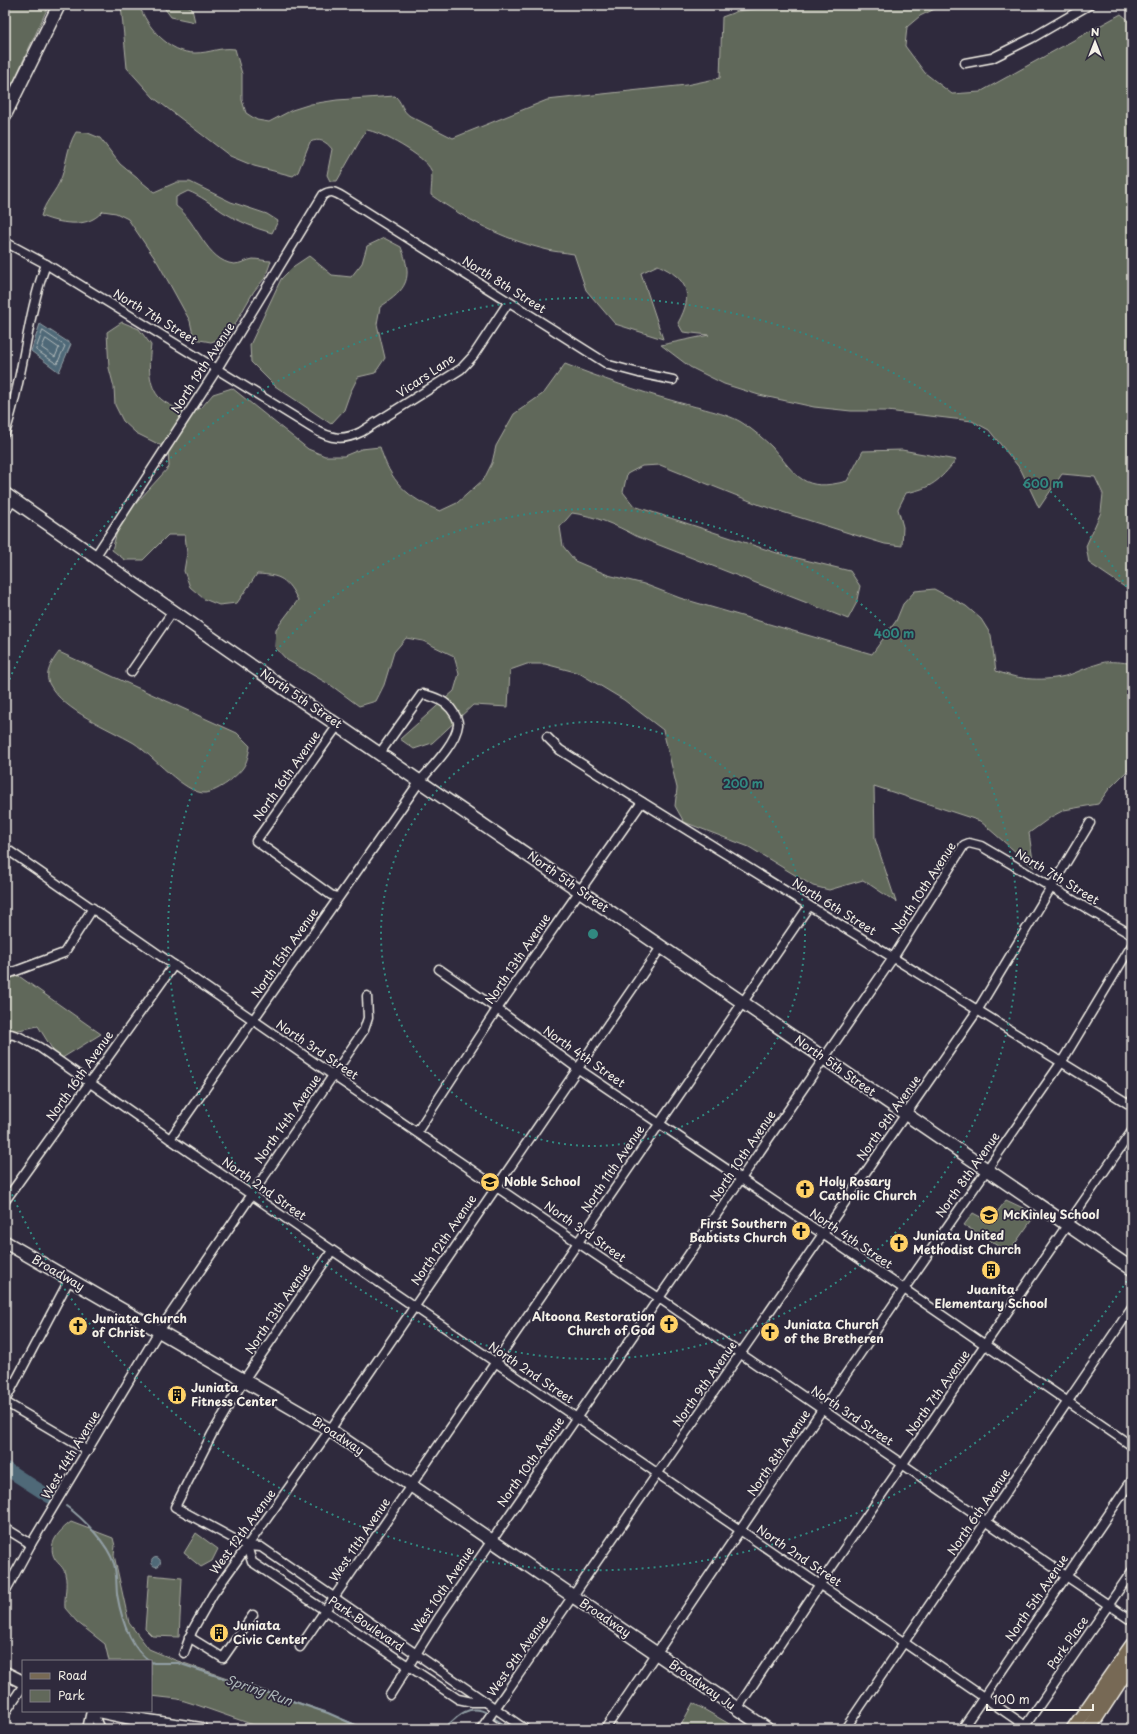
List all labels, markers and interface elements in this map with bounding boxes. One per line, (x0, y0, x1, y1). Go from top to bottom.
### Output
north arrow (1075, 22, 1115, 62)
text: N (1091, 23, 1100, 40)
street label: North 8th Street (459, 251, 550, 317)
street label: North 7th Street (110, 284, 201, 348)
street label: North 19th Avenue (166, 318, 239, 416)
street label: Vicars Lane (393, 349, 459, 401)
text: 600 m (1023, 474, 1063, 492)
text: 400 m (874, 624, 914, 642)
street label: North 5th Street (257, 664, 346, 732)
street label: North 16th Avenue (248, 726, 324, 824)
text: 200 m (723, 774, 763, 792)
street label: North 10th Avenue (887, 838, 960, 937)
street label: North 7th Street (1012, 844, 1103, 908)
street label: North 5th Street (524, 846, 613, 916)
street label: North 6th Street (789, 873, 880, 939)
street label: North 15th Avenue (246, 903, 322, 1001)
street label: North 13th Avenue (480, 909, 554, 1007)
centre of rings (586, 927, 600, 941)
street label: North 3rd Street (273, 1015, 363, 1084)
street label: North 4th Street (540, 1021, 629, 1091)
street label: North 16th Avenue (41, 1026, 117, 1124)
street label: North 5th Street (791, 1030, 880, 1100)
street label: North 14th Avenue (250, 1070, 325, 1167)
street label: North 9th Avenue (852, 1071, 924, 1164)
street label: North 10th Avenue (705, 1106, 780, 1205)
street label: North 11th Avenue (576, 1121, 648, 1216)
street label: North 8th Avenue (931, 1128, 1004, 1221)
street label: North 2nd Street (219, 1152, 310, 1224)
school or university icon: Noble School (479, 1171, 501, 1193)
place label: Noble School (504, 1172, 581, 1190)
place label: Holy Rosary Catholic Church (819, 1172, 917, 1204)
church icon: Holy Rosary Catholic Church (794, 1178, 816, 1200)
street label: North 12th Avenue (406, 1190, 481, 1288)
street label: North 3rd Street (541, 1196, 630, 1266)
street label: North 4th Street (806, 1204, 897, 1273)
school or university icon: McKinley School (978, 1204, 1000, 1226)
place label: McKinley School (1003, 1205, 1100, 1223)
place label: First Southern Babtists Church (689, 1214, 787, 1246)
church icon: First Southern Babtists Church (790, 1220, 812, 1242)
place label: Juniata United Methodist Church (913, 1226, 1021, 1258)
church icon: Juniata United Methodist Church (888, 1232, 910, 1254)
street label: Broadway (29, 1250, 88, 1295)
street label: North 13th Avenue (240, 1259, 314, 1357)
building icon: Juanita Elementary School (980, 1259, 1002, 1281)
place label: Juanita Elementary School (934, 1280, 1048, 1312)
place label: Altoona Restoration Church of God (532, 1307, 656, 1339)
place label: Juniata Church of Christ (92, 1309, 187, 1341)
church icon: Altoona Restoration Church of God (658, 1313, 680, 1335)
church icon: Juniata Church of Christ (67, 1315, 89, 1337)
place label: Juniata Church of the Bretheren (784, 1315, 884, 1347)
church icon: Juniata Church of the Bretheren (759, 1321, 781, 1343)
street label: North 2nd Street (485, 1337, 578, 1407)
street label: North 9th Avenue (668, 1337, 740, 1430)
street label: North 7th Avenue (901, 1346, 974, 1439)
place label: Juniata Fitness Center (191, 1378, 278, 1410)
street label: North 3rd Street (808, 1381, 898, 1450)
building icon: Juniata Fitness Center (166, 1384, 188, 1406)
street label: North 8th Avenue (742, 1405, 814, 1499)
street label: West 14th Avenue (36, 1406, 104, 1502)
street label: Broadway (309, 1412, 368, 1459)
street label: North 10th Avenue (492, 1412, 568, 1510)
street label: North 6th Avenue (942, 1464, 1014, 1558)
street label: West 12th Avenue (205, 1485, 280, 1578)
street label: West 11th Avenue (324, 1493, 394, 1585)
street label: North 2nd Street (753, 1520, 846, 1590)
street label: West 10th Avenue (406, 1542, 478, 1636)
street label: North 5th Avenue (1000, 1550, 1072, 1644)
street label: Park Boulevard (325, 1591, 409, 1656)
street label: Broadway (576, 1593, 635, 1641)
street label: West 9th Avenue (482, 1611, 552, 1700)
street label: Park Place (1042, 1612, 1092, 1673)
place label: Juniata Civic Center (233, 1616, 308, 1648)
building icon: Juniata Civic Center (208, 1622, 230, 1644)
street label: Broadway Ju (666, 1655, 739, 1714)
legend (22, 1660, 152, 1712)
text: Road (58, 1666, 87, 1684)
water label: Spring Run (223, 1669, 296, 1710)
text: Park (58, 1686, 85, 1704)
scale bar (987, 1686, 1093, 1712)
text: 100 m (993, 1690, 1030, 1708)

